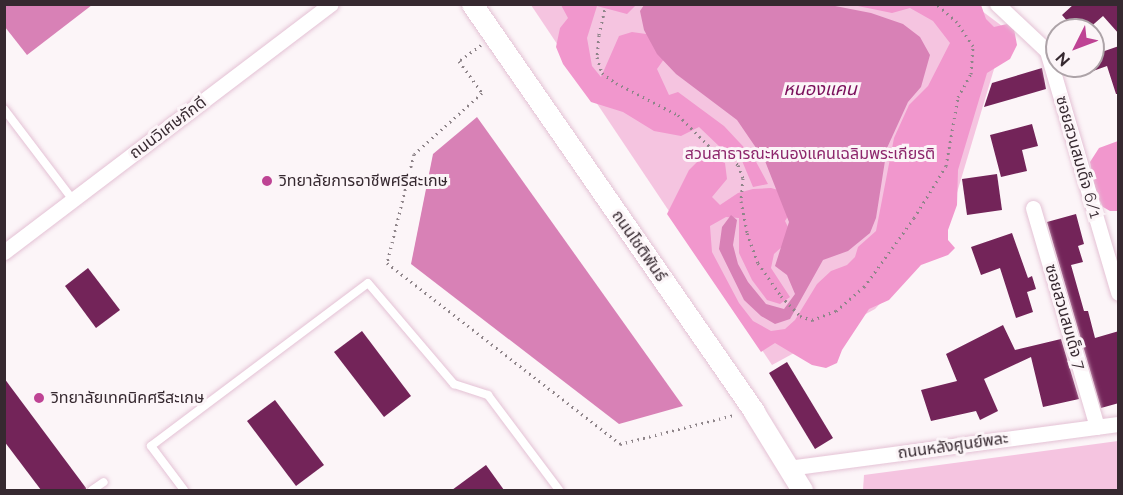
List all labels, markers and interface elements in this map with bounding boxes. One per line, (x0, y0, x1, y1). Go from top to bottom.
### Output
north arrow (1045, 18, 1105, 78)
text: N (1052, 48, 1074, 70)
water label: หนองแคน (783, 78, 857, 100)
street label: ถนนวิเศษภักดี (126, 93, 210, 163)
street label: ซอยสวนสมเด็จ 6/1 (1051, 94, 1105, 220)
park label: สวนสาธารณะหนองแคนเฉลิมพระเกียรติ (685, 144, 935, 164)
place label: วิทยาลัยการอาชีพศรีสะเกษ (279, 171, 448, 191)
marker: วิทยาลัยการอาชีพศรีสะเกษ (260, 174, 274, 188)
street label: ถนนโชติพันธ์ (607, 207, 671, 285)
street label: ซอยสวนสมเด็จ 7 (1041, 262, 1089, 372)
place label: วิทยาลัยเทคนิคศรีสะเกษ (51, 388, 204, 408)
marker: วิทยาลัยเทคนิคศรีสะเกษ (32, 391, 46, 405)
street label: ถนนหลังศูนย์พละ (897, 429, 1009, 463)

